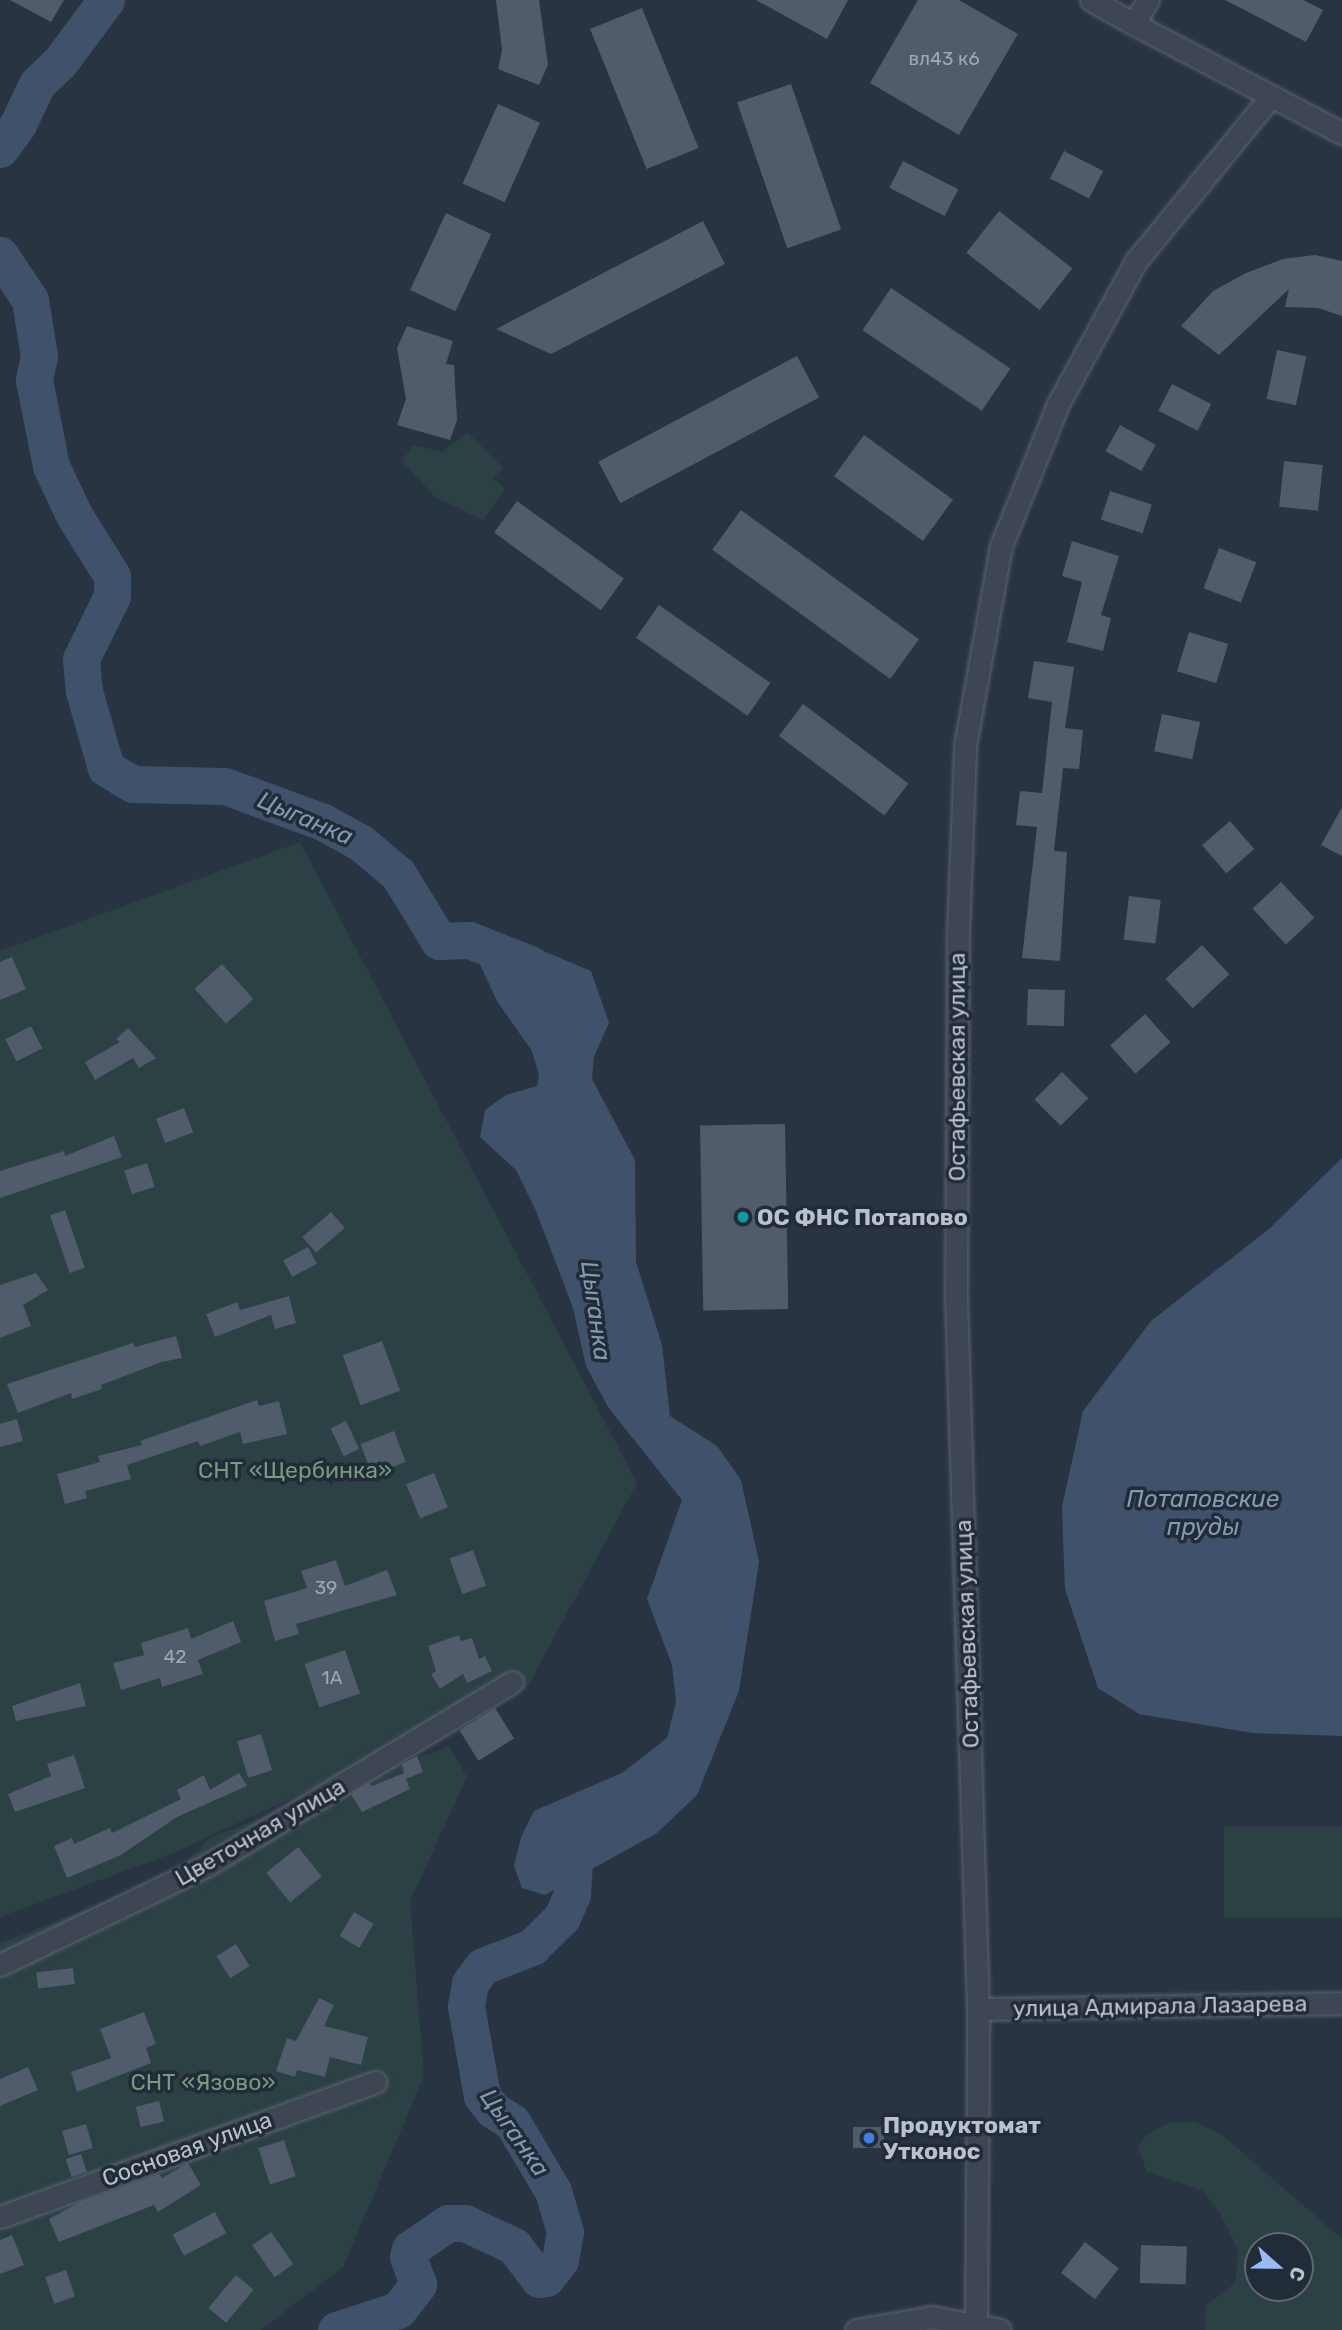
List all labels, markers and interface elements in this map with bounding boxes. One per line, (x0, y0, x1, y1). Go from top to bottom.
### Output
house number: вл43 к6 (908, 48, 980, 70)
water label: Цыганка (253, 786, 357, 852)
street label: Остафьевская улица (943, 953, 971, 1181)
place label: ОС ФНС Потапово (757, 1203, 968, 1231)
marker: ОС ФНС Потапово (735, 1209, 751, 1225)
water label: Цыганка (574, 1259, 616, 1363)
park label: СНТ «Щербинка» (198, 1456, 392, 1484)
water label: Потаповские пруды (1127, 1486, 1279, 1542)
street label: Остафьевская улица (949, 1519, 985, 1749)
house number: 39 (315, 1577, 337, 1599)
house number: 42 (164, 1646, 186, 1668)
house number: 1А (322, 1667, 342, 1689)
street label: Цветочная улица (170, 1772, 350, 1892)
street label: улица Адмирала Лазарева (1013, 1990, 1307, 2022)
park label: СНТ «Язово» (131, 2068, 275, 2096)
water label: Цыганка (473, 2084, 555, 2182)
street label: Сосновая улица (98, 2106, 276, 2192)
place label: Продуктомат Утконос (883, 2111, 1041, 2165)
marker: Продуктомат Утконос (861, 2130, 877, 2146)
north arrow (1244, 2232, 1314, 2302)
text: С (1284, 2264, 1310, 2284)

